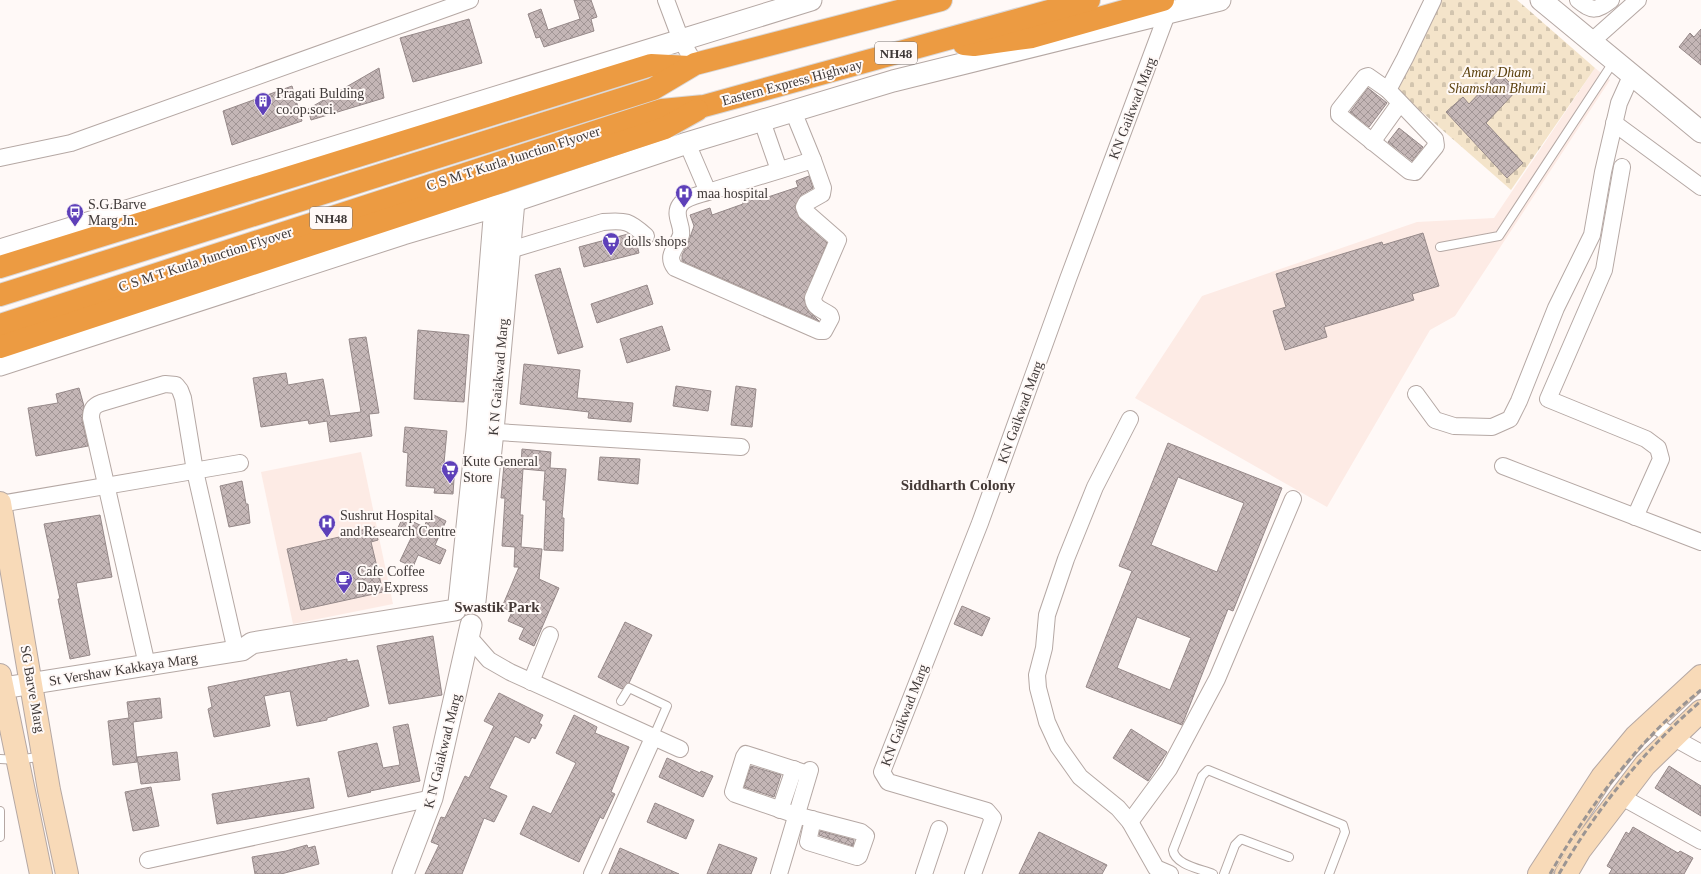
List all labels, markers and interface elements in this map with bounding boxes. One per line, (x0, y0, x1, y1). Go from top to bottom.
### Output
road number: NH48 (875, 42, 917, 64)
street label: KN Gaikwad Marg (1106, 55, 1159, 161)
street label: Eastern Express Highway (720, 57, 864, 108)
park label: Amar Dham Shamshan Bhumi (1448, 65, 1546, 96)
place label: Pragati Bulding co.op.soci. (276, 86, 364, 117)
building icon: Pragati Bulding co.op.soci. (253, 91, 273, 116)
street label: C S M T Kurla Junction Flyover (425, 123, 602, 194)
hospital icon: maa hospital (674, 183, 694, 208)
place label: maa hospital (697, 186, 768, 201)
place label: S.G.Barve Marg Jn. (88, 197, 146, 228)
bus stop icon: S.G.Barve Marg Jn. (65, 202, 85, 227)
road number: NH48 (310, 207, 352, 229)
street label: C S M T Kurla Junction Flyover (117, 224, 294, 295)
supermarket icon: dolls shops (601, 231, 621, 256)
place label: dolls shops (624, 234, 687, 249)
street label: K N Gaiakwad Marg (486, 318, 511, 436)
street label: KN Gaikwad Marg (995, 359, 1046, 465)
place label: Kute General Store (463, 454, 538, 485)
supermarket icon: Kute General Store (440, 459, 460, 484)
district label: Siddharth Colony (901, 477, 1016, 493)
place label: Sushrut Hospital and Research Centre (340, 508, 456, 539)
hospital icon: Sushrut Hospital and Research Centre (317, 513, 337, 538)
place label: Cafe Coffee Day Express (357, 564, 428, 595)
cafe icon: Cafe Coffee Day Express (334, 569, 354, 594)
district label: Swastik Park (454, 599, 540, 615)
street label: SG Barve Marg (17, 644, 48, 734)
street label: St Vershaw Kakkaya Marg (48, 650, 198, 689)
street label: KN Gaikwad Marg (878, 662, 931, 768)
street label: K N Gaiakwad Marg (421, 692, 464, 810)

